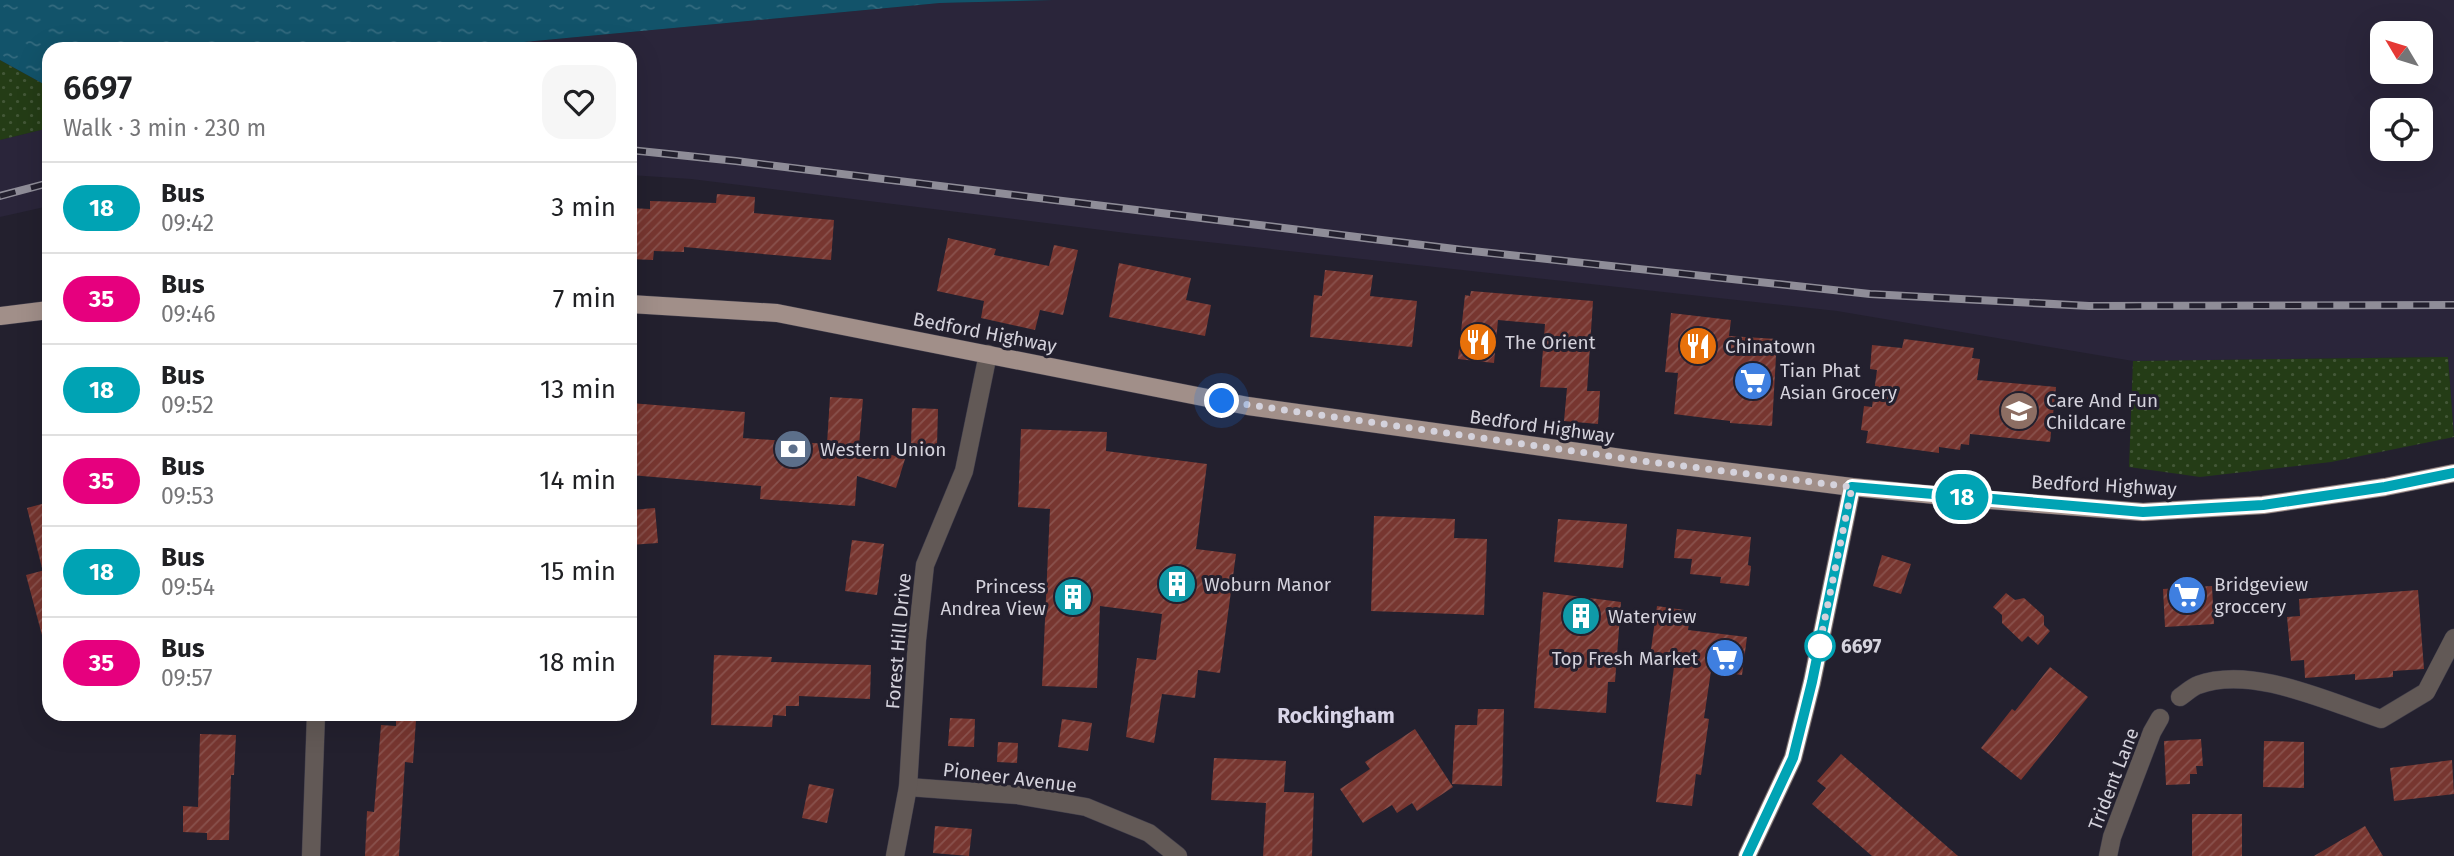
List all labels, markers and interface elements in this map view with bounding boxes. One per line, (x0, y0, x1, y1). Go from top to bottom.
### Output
north arrow (2370, 21, 2432, 84)
map controls (2370, 21, 2433, 161)
button: heart (542, 65, 616, 139)
text: 6697 (63, 68, 132, 108)
button: locate (2370, 98, 2433, 161)
text: Walk · 3 min · 230 m (63, 114, 266, 142)
text: Bus (161, 178, 204, 209)
text: 3 min (551, 192, 616, 223)
text: 18 (89, 194, 114, 222)
text: 09:42 (161, 209, 214, 237)
text: Bus (161, 269, 204, 300)
text: 7 min (553, 283, 616, 314)
text: 35 (89, 285, 114, 313)
text: 09:46 (161, 300, 216, 328)
street label: Bedford Highway (911, 307, 1059, 358)
restaurant icon: The Orient (1457, 321, 1499, 363)
restaurant icon: Chinatown (1677, 325, 1719, 367)
place label: The Orient (1505, 331, 1596, 354)
place label: Chinatown (1725, 335, 1816, 358)
place label: Tian Phat Asian Grocery (1780, 359, 1898, 404)
text: Bus (161, 360, 204, 391)
supermarket icon: Tian Phat Asian Grocery (1732, 360, 1774, 402)
text: 13 min (540, 374, 616, 405)
text: 18 (89, 376, 114, 404)
your location (1204, 383, 1239, 418)
place label: Care And Fun Childcare (2046, 389, 2158, 434)
school or university icon: Care And Fun Childcare (1998, 390, 2040, 432)
text: 09:52 (161, 391, 214, 419)
street label: Bedford Highway (1468, 405, 1616, 448)
bank icon: Western Union (772, 428, 814, 470)
place label: Western Union (820, 438, 946, 461)
text: Bus (161, 451, 204, 482)
text: 14 min (539, 465, 616, 496)
text: 35 (89, 467, 114, 495)
street label: Bedford Highway (2031, 470, 2178, 501)
line badge: 18 (1930, 474, 1994, 520)
text: 09:53 (161, 482, 214, 510)
text: 18 (1949, 483, 1975, 511)
text: Bus (161, 542, 204, 573)
text: 15 min (540, 556, 616, 587)
text: 18 (89, 558, 114, 586)
building icon: Woburn Manor (1156, 563, 1198, 605)
street label: Forest Hill Drive (881, 572, 916, 710)
text: 09:54 (161, 573, 215, 601)
place label: Woburn Manor (1204, 573, 1332, 596)
place label: Bridgeview groccery (2214, 573, 2309, 618)
supermarket icon: Bridgeview groccery (2166, 574, 2208, 616)
place label: Princess Andrea View (940, 575, 1046, 620)
building icon: Princess Andrea View (1052, 576, 1094, 618)
building icon: Waterview (1560, 595, 1602, 637)
place label: Waterview (1608, 605, 1697, 628)
marker: 6697 (1805, 631, 1835, 661)
text: Bus (161, 633, 204, 664)
place label: 6697 (1841, 635, 1882, 658)
supermarket icon: Top Fresh Market (1704, 637, 1746, 679)
text: 18 min (539, 647, 616, 678)
place label: Top Fresh Market (1552, 647, 1698, 670)
text: 35 (89, 649, 114, 677)
text: 09:57 (161, 664, 212, 692)
district label: Rockingham (1277, 703, 1395, 729)
street label: Trident Lane (2083, 725, 2144, 834)
street label: Pioneer Avenue (942, 758, 1078, 797)

